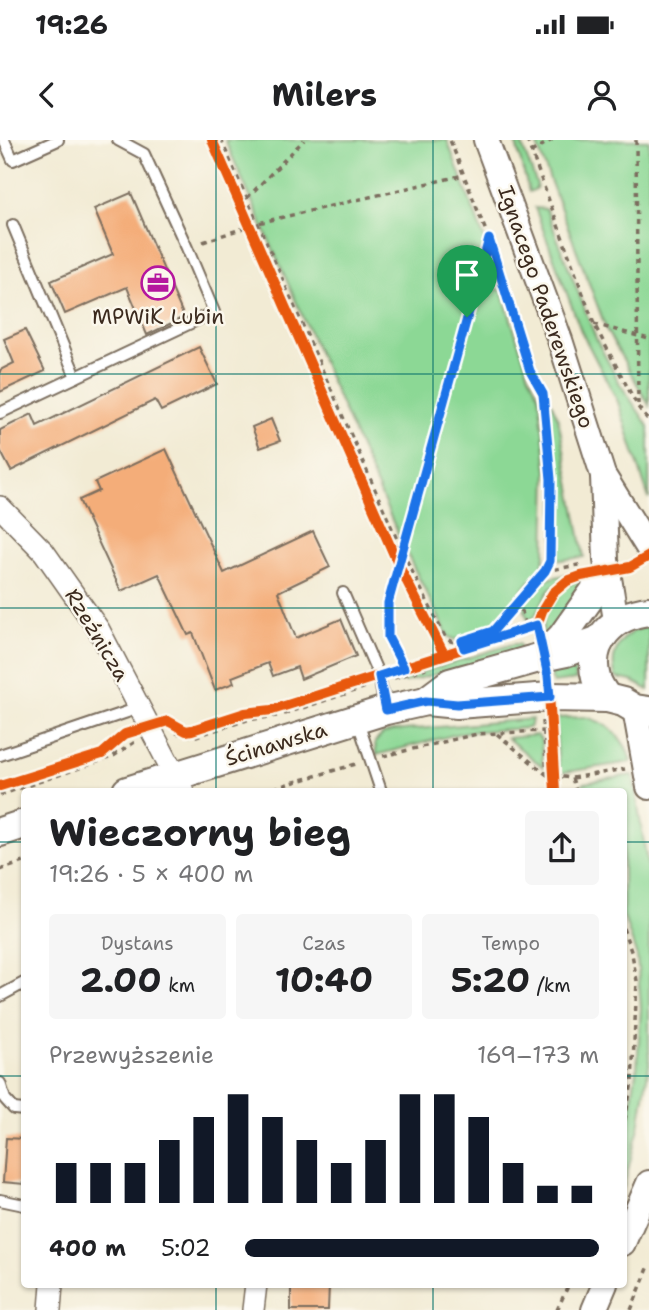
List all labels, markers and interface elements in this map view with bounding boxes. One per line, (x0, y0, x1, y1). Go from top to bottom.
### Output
text: 19:26 (35, 7, 108, 42)
text: Milers (272, 73, 377, 116)
icon: back (28, 76, 66, 114)
icon: person (583, 76, 621, 114)
street label: Ignacego Paderewskiego (491, 182, 601, 432)
pin (437, 245, 497, 317)
icon: arrive (448, 256, 486, 294)
office icon: MPWiK Lubin (139, 264, 177, 302)
place label: MPWiK Lubin (92, 303, 224, 331)
street label: Rzeźnicza (58, 583, 136, 687)
street label: Ścinawska (221, 714, 330, 773)
text: Wieczorny bieg (49, 807, 351, 858)
button: share (525, 811, 599, 885)
text: 19:26 · 5 × 400 m (49, 859, 253, 889)
text: Dystans (101, 931, 174, 956)
text: Czas (302, 931, 346, 956)
text: Tempo (481, 931, 540, 956)
text: 2.00 (80, 956, 162, 1003)
text: 10:40 (275, 956, 373, 1003)
text: 5:20 (451, 956, 530, 1003)
text: km (162, 973, 195, 998)
text: /km (530, 973, 571, 998)
text: Przewyższenie (49, 1040, 214, 1070)
text: 169–173 m (477, 1040, 599, 1070)
text: 400 m (49, 1233, 126, 1263)
text: 5:02 (161, 1233, 211, 1263)

